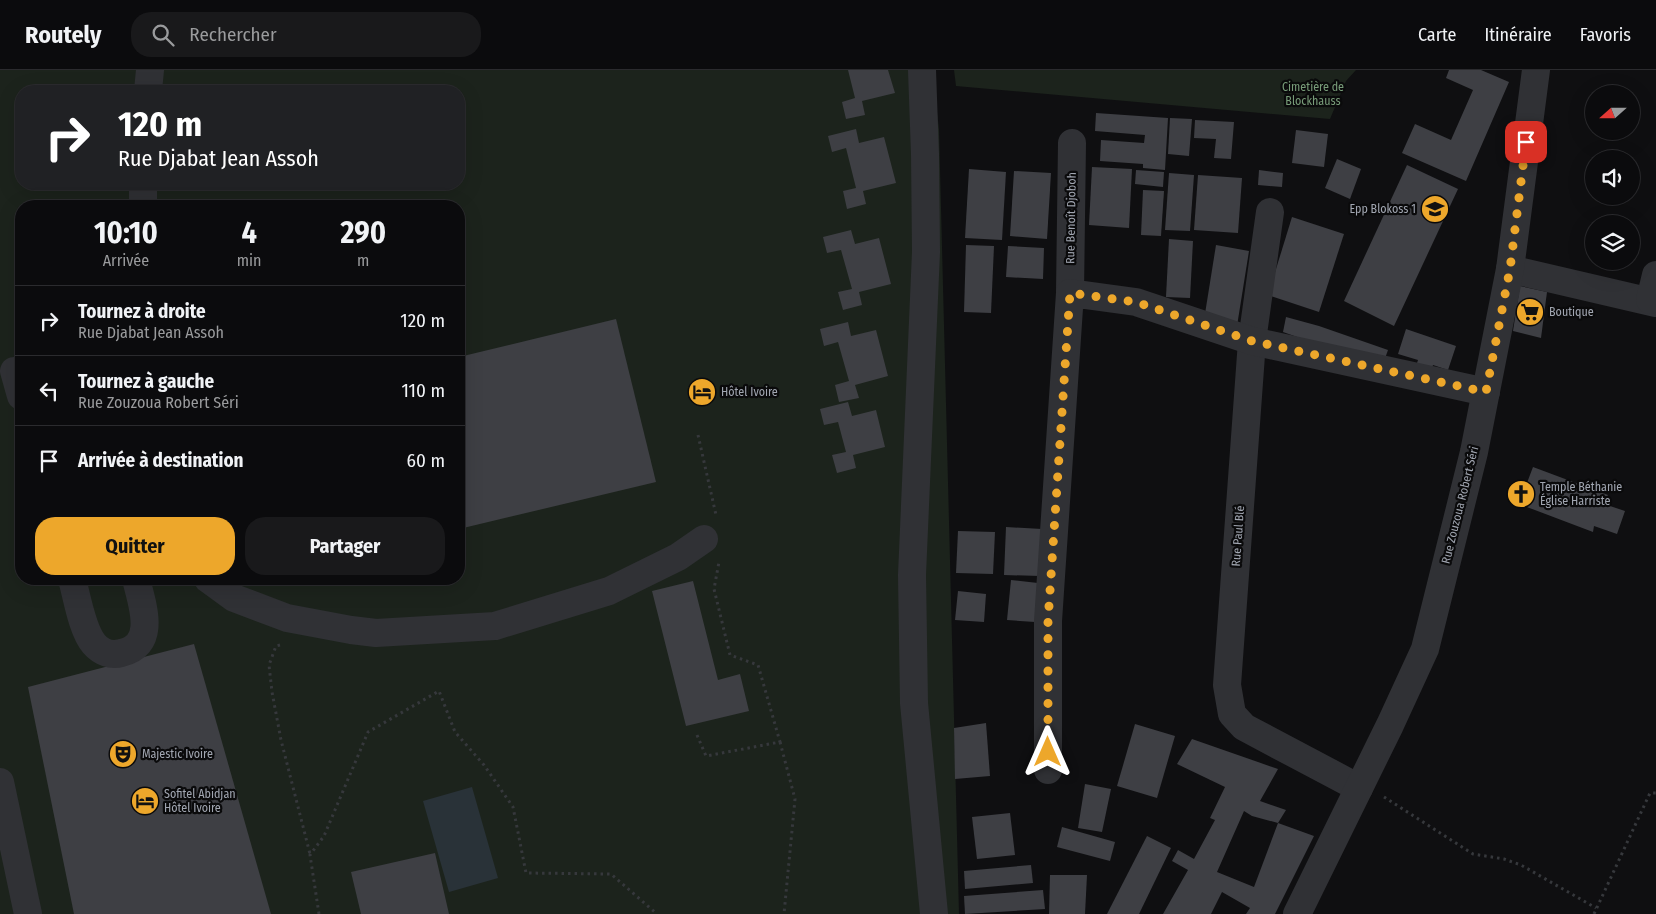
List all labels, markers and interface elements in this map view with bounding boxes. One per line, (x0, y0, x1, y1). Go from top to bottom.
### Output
search box (131, 12, 481, 57)
text: Routely (25, 21, 101, 49)
icon: search (149, 21, 177, 49)
text: Rechercher (189, 23, 277, 46)
text: Carte (1418, 24, 1456, 46)
text: Itinéraire (1484, 24, 1552, 46)
text: Favoris (1580, 24, 1631, 46)
park label: Cimetière de Blockhauss (1282, 80, 1344, 108)
north arrow (1585, 85, 1640, 140)
map controls (1585, 85, 1640, 270)
text: 120 m (118, 103, 202, 145)
icon: right (35, 105, 100, 170)
pin (1505, 121, 1547, 163)
icon: arrive (1512, 128, 1540, 156)
text: Rue Djabat Jean Assoh (118, 145, 319, 172)
button: sound (1585, 150, 1640, 205)
street label: Rue Benoît Djoboh (1063, 172, 1079, 264)
school or university icon: Epp Blokoss 1 (1420, 194, 1450, 224)
place label: Epp Blokoss 1 (1349, 202, 1416, 216)
text: 10:10 (94, 215, 158, 251)
text: 4 (241, 215, 257, 251)
text: 290 (340, 215, 386, 251)
button: layers (1585, 215, 1640, 270)
text: Arrivée (103, 251, 149, 270)
text: min (237, 251, 262, 270)
text: m (357, 251, 369, 270)
supermarket icon: Boutique (1515, 297, 1545, 327)
text: Tournez à droite (78, 300, 206, 323)
place label: Boutique (1549, 305, 1594, 319)
icon: right (35, 307, 63, 335)
text: 120 m (400, 309, 445, 332)
text: Rue Djabat Jean Assoh (78, 323, 224, 342)
text: Tournez à gauche (78, 370, 214, 393)
icon: left (35, 377, 63, 405)
hotel icon: Hôtel Ivoire (687, 377, 717, 407)
text: 110 m (401, 379, 445, 402)
place label: Hôtel Ivoire (721, 385, 778, 399)
text: Rue Zouzoua Robert Séri (78, 393, 239, 412)
street label: Rue Zouzoua Robert Séri (1439, 445, 1481, 565)
icon: arrive (35, 447, 63, 475)
text: Arrivée à destination (78, 449, 244, 472)
text: 60 m (407, 449, 445, 472)
church icon: Temple Béthanie Église Harriste (1506, 479, 1536, 509)
place label: Temple Béthanie Église Harriste (1540, 480, 1622, 508)
street label: Rue Paul Blé (1229, 505, 1247, 567)
button: Quitter (35, 517, 235, 575)
button: Partager (245, 517, 445, 575)
position arrow (1021, 725, 1073, 777)
theatre icon: Majestic Ivoire (108, 739, 138, 769)
place label: Majestic Ivoire (142, 747, 213, 761)
hotel icon: Sofitel Abidjan Hôtel Ivoire (130, 786, 160, 816)
place label: Sofitel Abidjan Hôtel Ivoire (164, 787, 236, 815)

